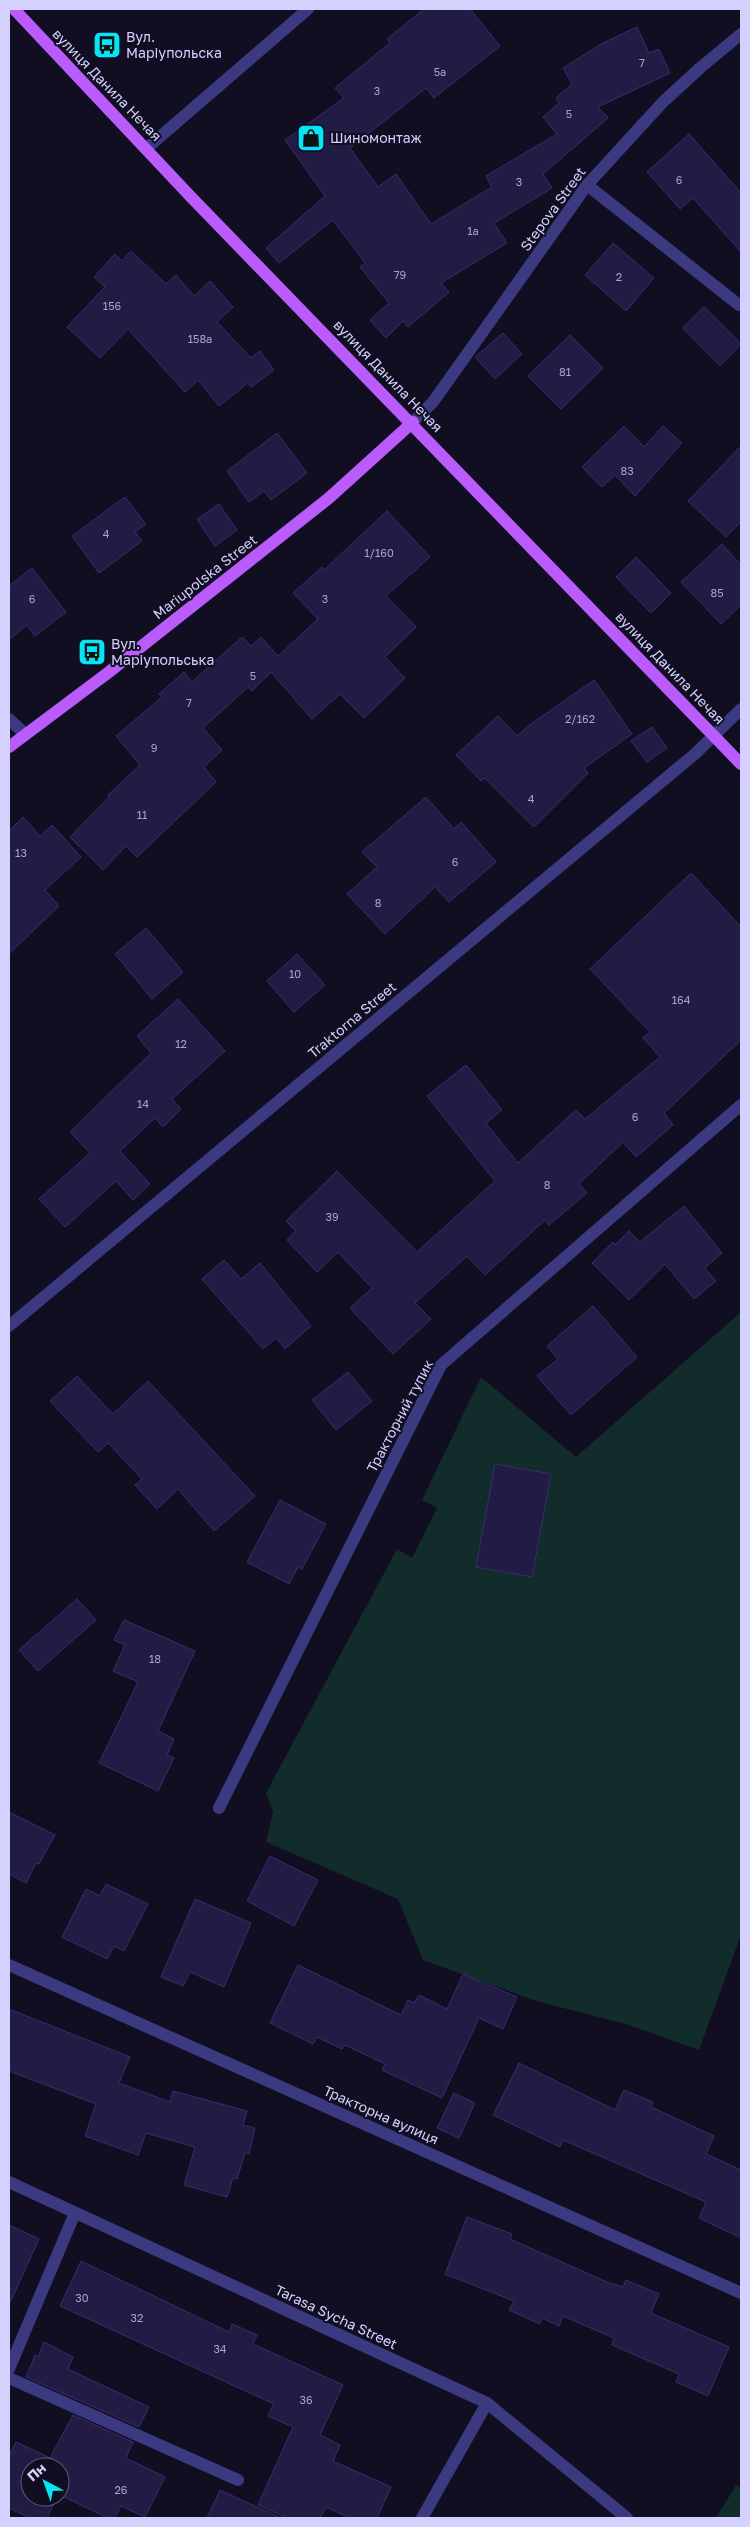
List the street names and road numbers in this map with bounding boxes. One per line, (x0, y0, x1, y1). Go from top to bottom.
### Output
street label: вулиця Данила Нечая (49, 25, 165, 144)
street label: Stepova Street (517, 163, 589, 254)
street label: вулиця Данила Нечая (330, 316, 446, 435)
street label: Mariupolska Street (149, 531, 260, 622)
street label: вулиця Данила Нечая (612, 608, 728, 727)
street label: Traktorna Street (304, 978, 399, 1061)
street label: Тракторний тупик (363, 1357, 436, 1475)
street label: Тракторна вулиця (321, 2081, 441, 2148)
street label: Tarasa Sycha Street (272, 2281, 400, 2352)

